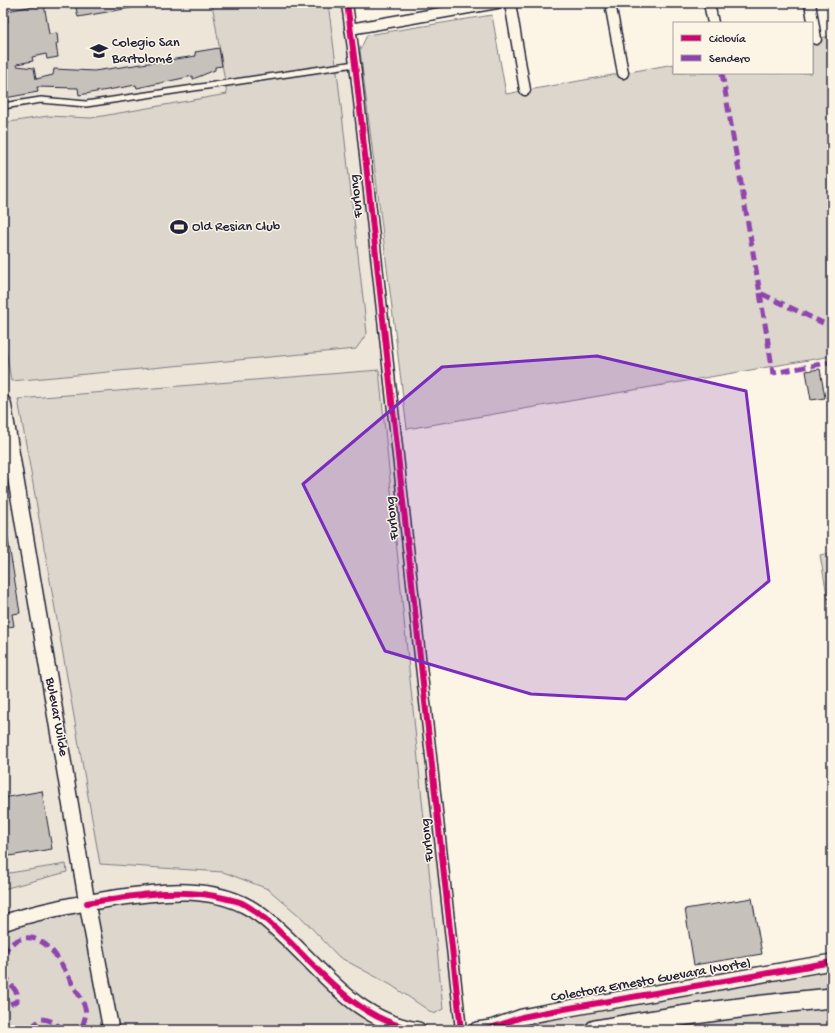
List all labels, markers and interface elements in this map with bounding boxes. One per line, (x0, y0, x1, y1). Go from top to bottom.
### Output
legend (673, 22, 813, 74)
text: Ciclovía (709, 33, 746, 47)
place label: Colegio San Bartolomé (111, 35, 180, 68)
school or university icon: Colegio San Bartolomé (89, 41, 109, 61)
text: Sendero (709, 53, 750, 67)
street label: Furlong (346, 173, 368, 220)
sports icon: Old Resian Club (169, 217, 189, 237)
place label: Old Resian Club (192, 219, 281, 236)
street label: Furlong (382, 495, 404, 542)
street label: Bulevar Wilde (41, 675, 71, 758)
street label: Furlong (417, 817, 439, 864)
street label: Colectora Ernesto Guevara (Norte) (550, 955, 752, 1007)

